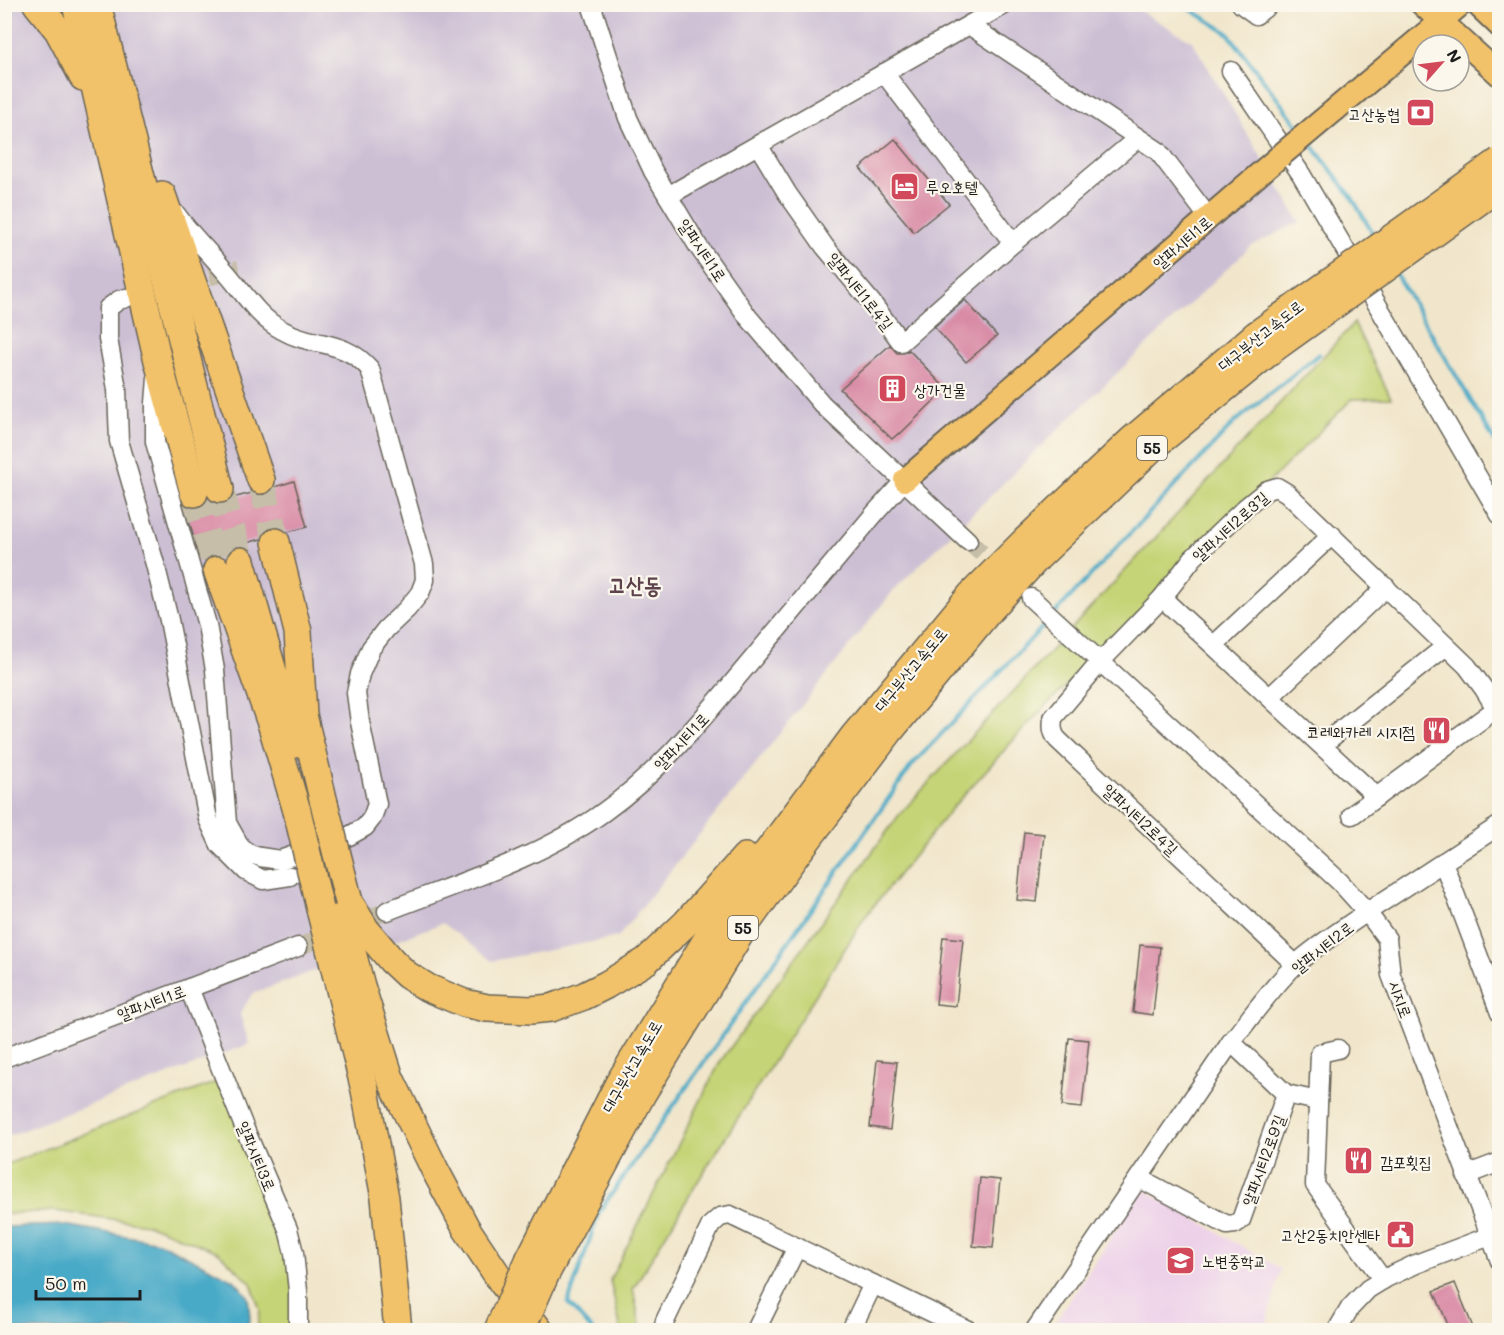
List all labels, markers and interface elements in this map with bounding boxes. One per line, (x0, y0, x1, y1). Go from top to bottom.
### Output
north arrow (1411, 33, 1471, 93)
text: N (1443, 45, 1467, 66)
bank icon: 고산농협 (1405, 97, 1437, 129)
place label: 고산농협 (1349, 103, 1400, 124)
hotel icon: 루오호텔 (889, 170, 921, 202)
place label: 루오호텔 (926, 176, 978, 197)
street label: 알파시티1로 (1148, 211, 1216, 273)
street label: 알파시티1로 (674, 214, 732, 286)
street label: 알파시티1로4길 (823, 248, 899, 334)
street label: 대구부산고속도로 (1213, 295, 1307, 375)
building icon: 상가건물 (877, 373, 909, 405)
place label: 상가건물 (914, 379, 966, 400)
road number: 55 (1137, 436, 1167, 460)
street label: 알파시티2로3길 (1187, 486, 1273, 566)
district label: 고산동 (608, 570, 662, 599)
street label: 대구부산고속도로 (869, 623, 951, 715)
street label: 알파시티1로 (649, 708, 713, 774)
restaurant icon: 코레와카레 시지점 (1420, 715, 1452, 747)
place label: 코레와카레 시지점 (1307, 721, 1415, 742)
street label: 알파시티2로4길 (1099, 779, 1183, 859)
road number: 55 (728, 916, 758, 940)
street label: 알파시티2로 (1287, 916, 1357, 978)
street label: 시지로 (1385, 977, 1417, 1021)
street label: 알파시티1로 (114, 979, 188, 1025)
street label: 대구부산고속도로 (596, 1016, 666, 1116)
street label: 알파시티2로9길 (1237, 1111, 1289, 1209)
street label: 알파시티3로 (233, 1118, 281, 1194)
restaurant icon: 감포횟집 (1343, 1145, 1375, 1177)
place label: 감포횟집 (1380, 1151, 1432, 1172)
public building icon: 고산2동치안센타 (1385, 1218, 1417, 1250)
place label: 고산2동치안센타 (1281, 1224, 1380, 1245)
school or university icon: 노변중학교 (1165, 1244, 1197, 1276)
place label: 노변중학교 (1202, 1250, 1266, 1271)
scale bar (36, 1263, 140, 1301)
text: 50 m (45, 1271, 87, 1295)

